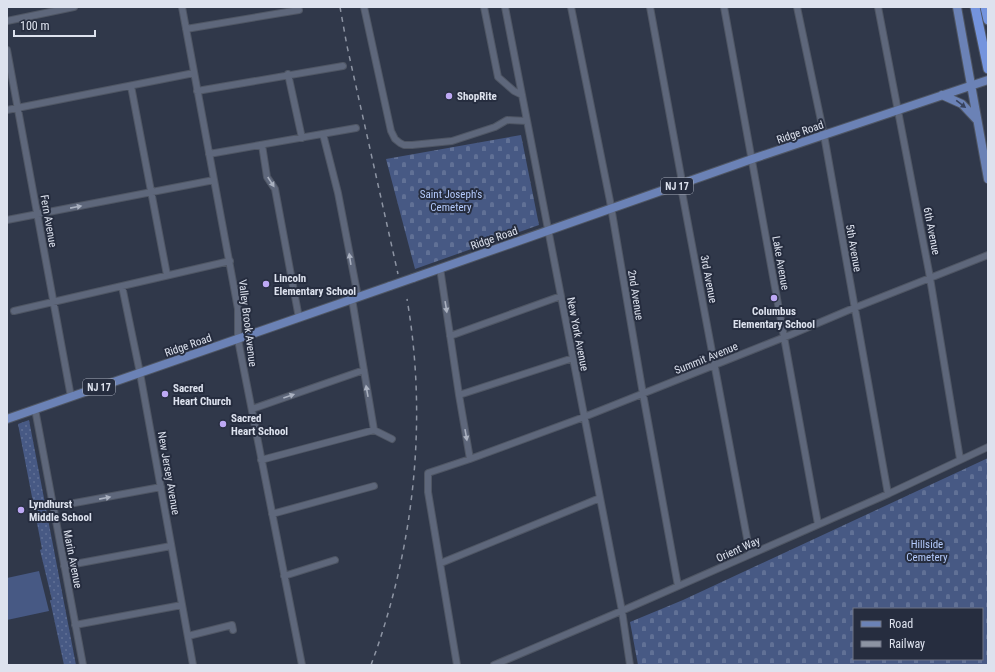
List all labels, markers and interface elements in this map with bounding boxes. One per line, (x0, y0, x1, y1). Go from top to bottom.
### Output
scale bar (14, 12, 95, 38)
text: 100 m (20, 19, 50, 33)
place label: ShopRite (457, 90, 497, 103)
marker: ShopRite (444, 91, 454, 101)
one-way arrow (956, 100, 967, 108)
street label: Ridge Road (775, 118, 825, 147)
one-way arrow (267, 177, 275, 187)
road number: NJ 17 (661, 178, 693, 194)
park label: Saint Joseph's Cemetery (420, 188, 482, 214)
street label: Fern Avenue (37, 194, 60, 248)
one-way arrow (70, 204, 82, 210)
street label: 6th Avenue (921, 206, 942, 256)
street label: 5th Avenue (843, 223, 864, 273)
street label: Ridge Road (469, 224, 519, 253)
street label: Lake Avenue (769, 235, 792, 291)
one-way arrow (347, 253, 353, 265)
street label: 3rd Avenue (698, 254, 720, 304)
street label: 2nd Avenue (625, 269, 646, 321)
place label: Lincoln Elementary School (274, 272, 356, 298)
street label: Valley Brook Avenue (236, 279, 259, 367)
marker: Lincoln Elementary School (261, 279, 271, 289)
marker: Columbus Elementary School (769, 293, 779, 303)
street label: New York Avenue (564, 296, 591, 372)
one-way arrow (443, 301, 449, 313)
place label: Columbus Elementary School (733, 305, 815, 331)
street label: Ridge Road (163, 331, 213, 360)
street label: Summit Avenue (672, 340, 740, 377)
road number: NJ 17 (83, 379, 115, 395)
place label: Sacred Heart Church (173, 382, 231, 408)
one-way arrow (364, 385, 370, 397)
marker: Sacred Heart Church (160, 389, 170, 399)
one-way arrow (283, 393, 295, 399)
place label: Sacred Heart School (231, 412, 288, 438)
marker: Sacred Heart School (218, 419, 228, 429)
one-way arrow (463, 429, 469, 442)
street label: New Jersey Avenue (155, 430, 182, 516)
one-way arrow (99, 494, 111, 500)
place label: Lyndhurst Middle School (29, 498, 92, 524)
marker: Lyndhurst Middle School (16, 505, 26, 515)
street label: Marin Avenue (61, 529, 85, 589)
street label: Orient Way (714, 534, 763, 565)
park label: Hillside Cemetery (906, 538, 948, 564)
legend (853, 608, 983, 660)
text: Road (889, 617, 913, 631)
text: Railway (889, 637, 925, 651)

